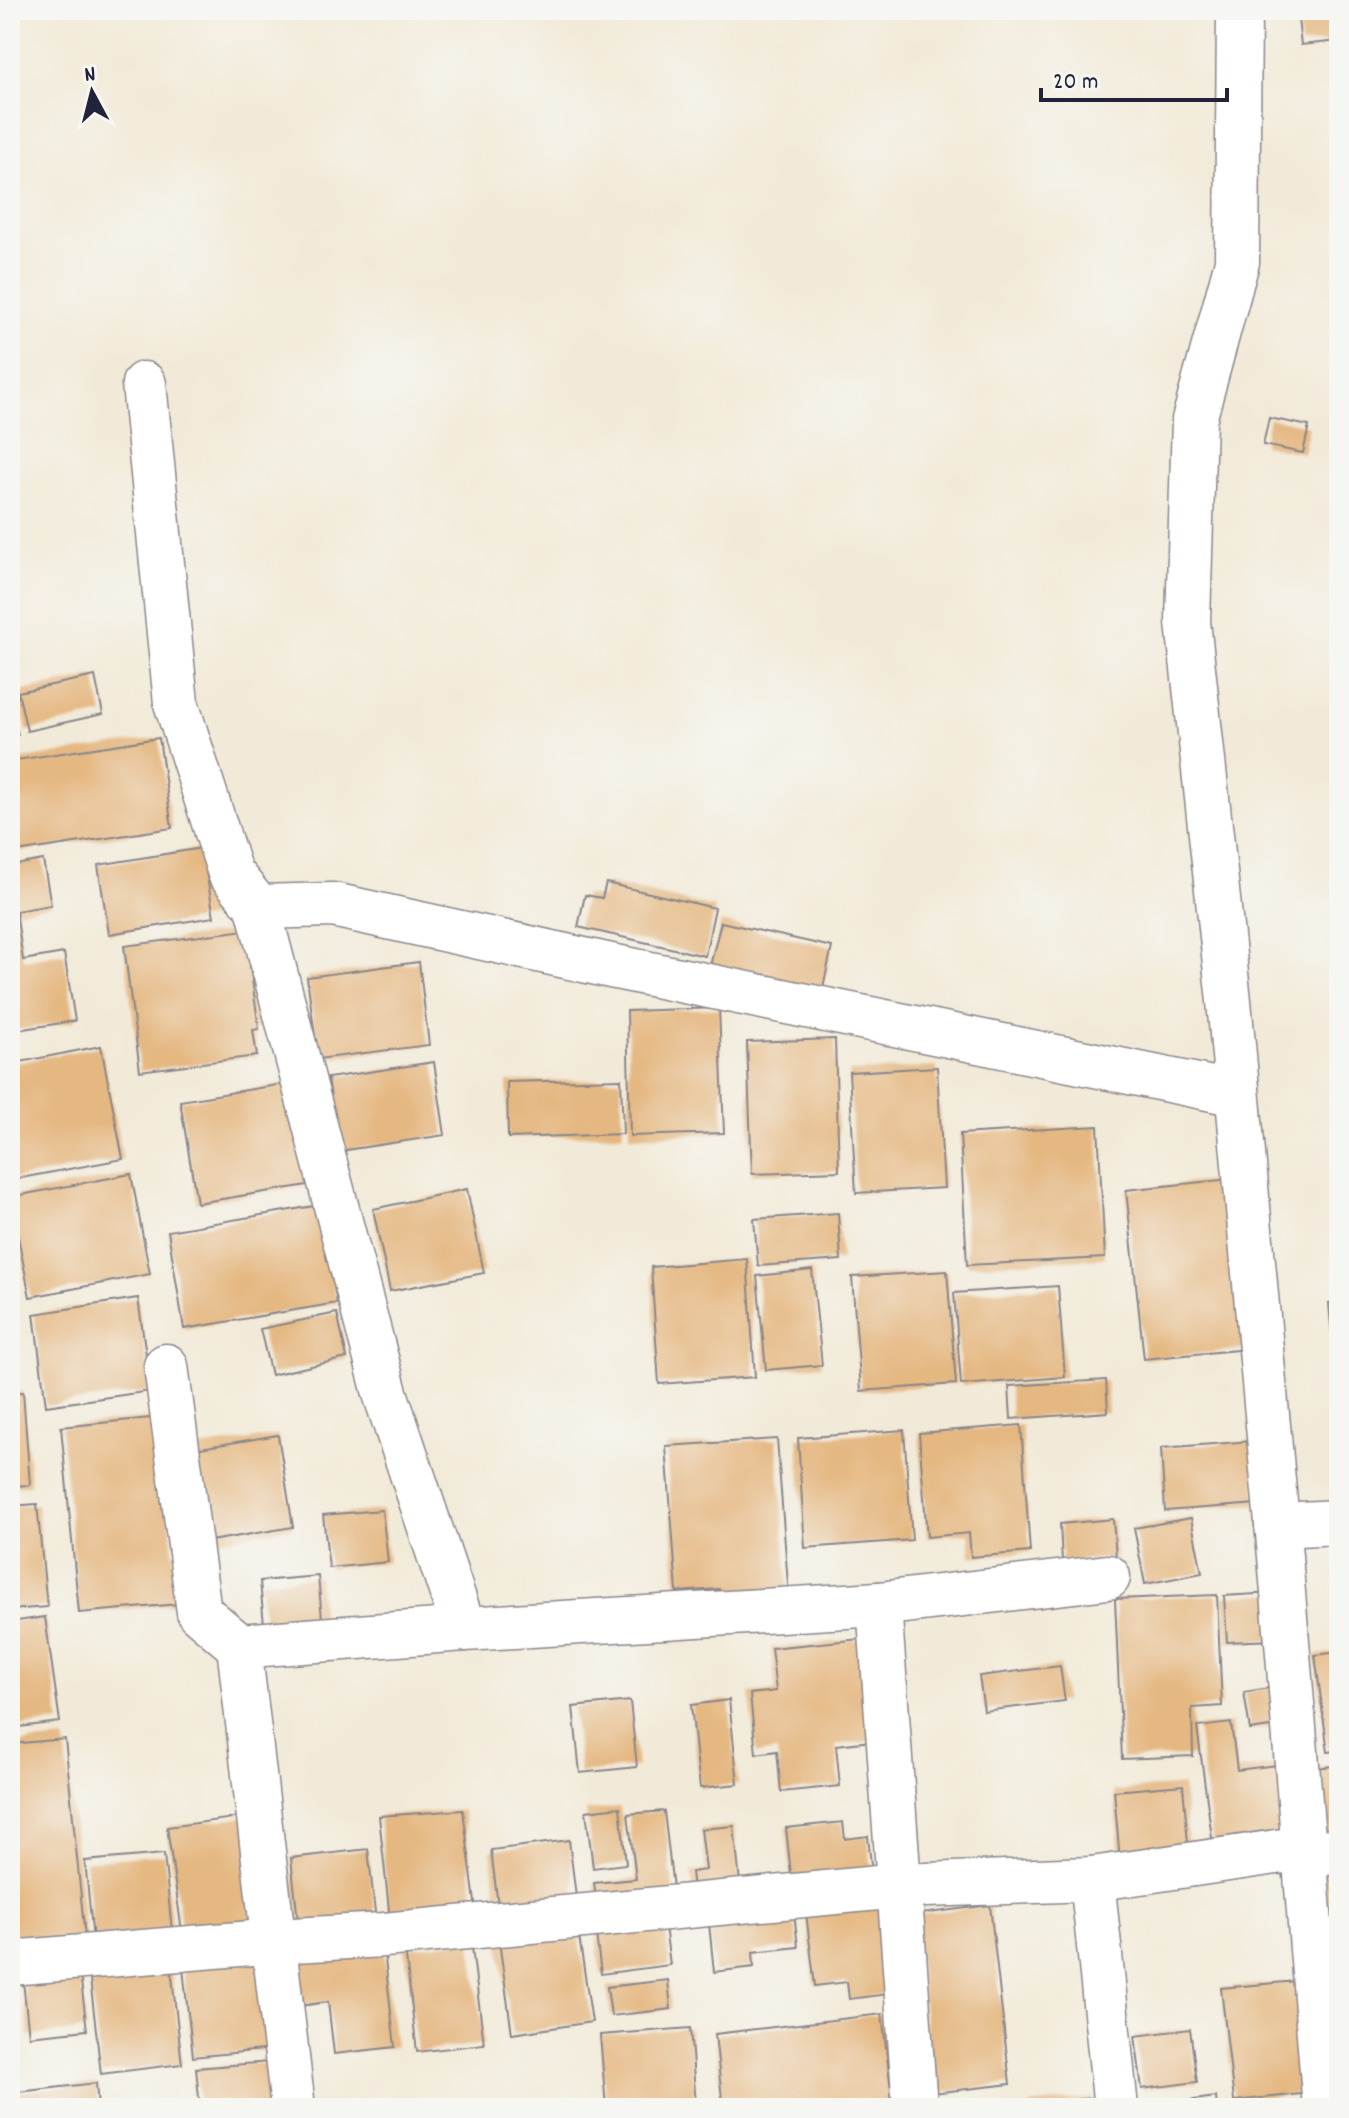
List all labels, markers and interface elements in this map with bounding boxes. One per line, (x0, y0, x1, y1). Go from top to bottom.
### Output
north arrow (52, 52, 132, 132)
scale bar (1041, 52, 1227, 102)
text: N (83, 60, 97, 92)
text: 20 m (1053, 66, 1099, 100)

